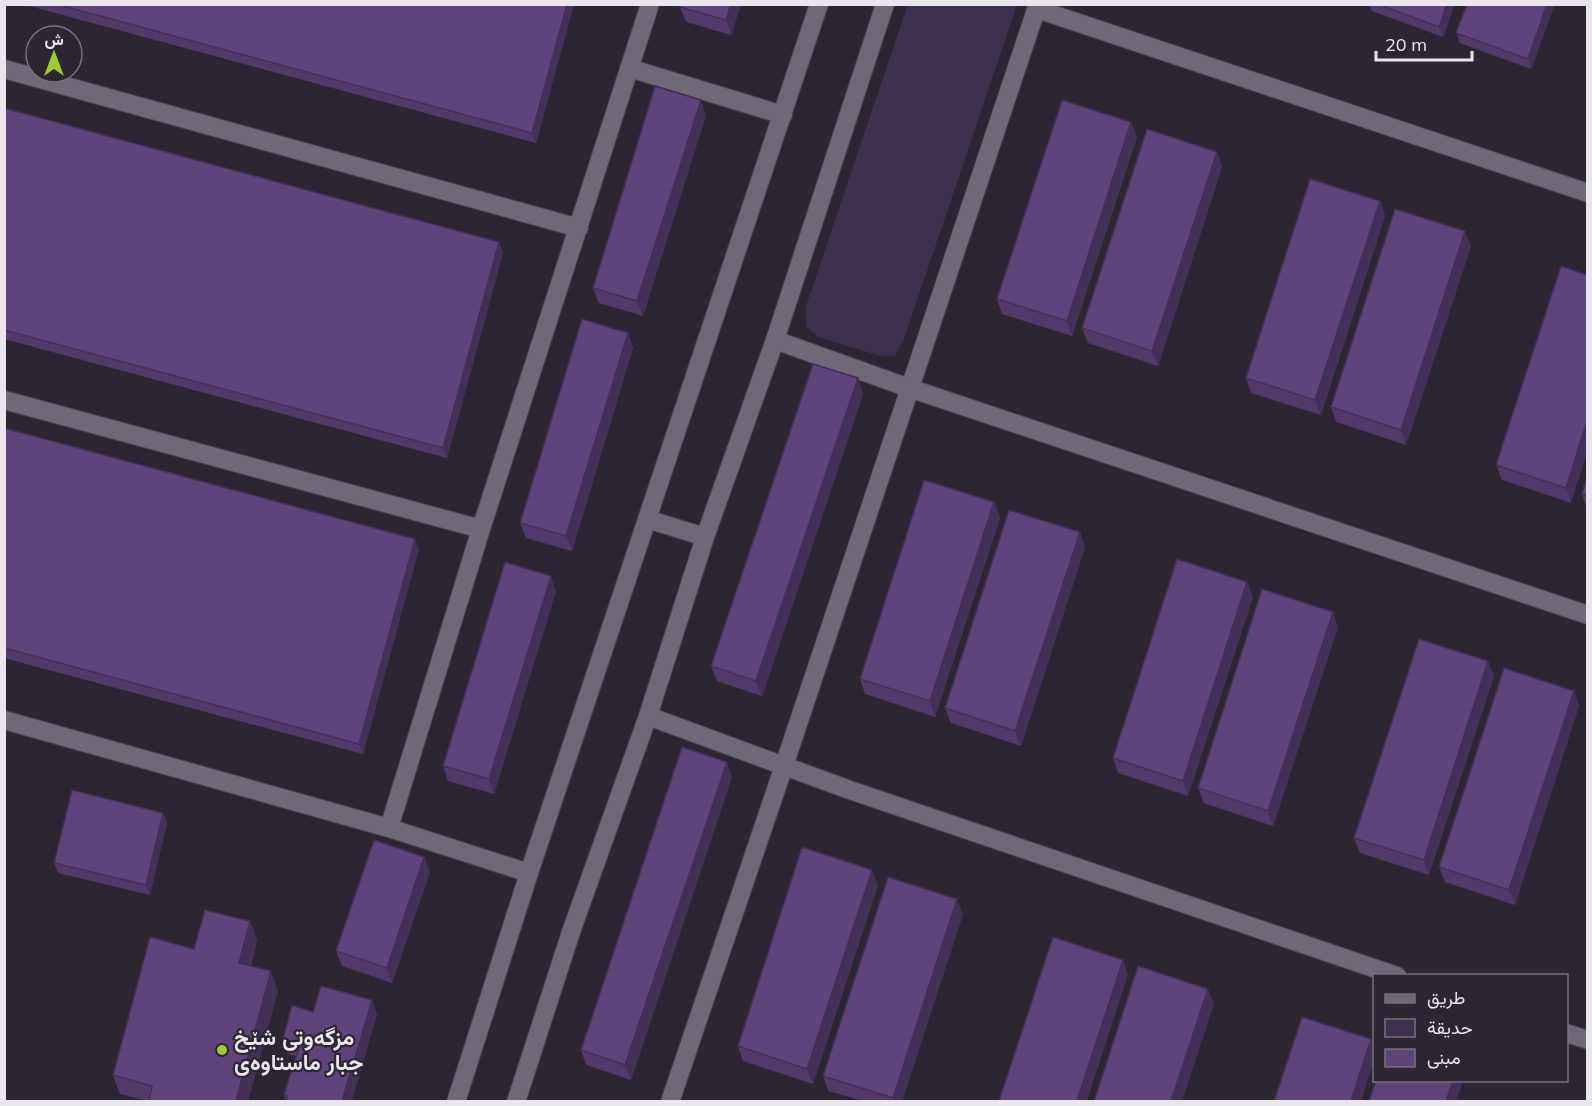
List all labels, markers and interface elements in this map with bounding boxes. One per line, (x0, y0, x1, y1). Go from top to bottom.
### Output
north arrow (24, 24, 84, 84)
scale bar (1376, 24, 1472, 62)
text: ش (44, 29, 64, 49)
text: 20 m (1385, 33, 1427, 56)
legend (1373, 974, 1568, 1082)
text: طريق (1427, 986, 1465, 1009)
text: حديقة (1427, 1016, 1473, 1039)
place label: مزگەوتی شێخ جبار ماستاوەی (234, 1023, 363, 1076)
marker: مزگەوتی شێخ جبار ماستاوەی (215, 1043, 229, 1057)
text: مبنى (1427, 1046, 1461, 1069)

